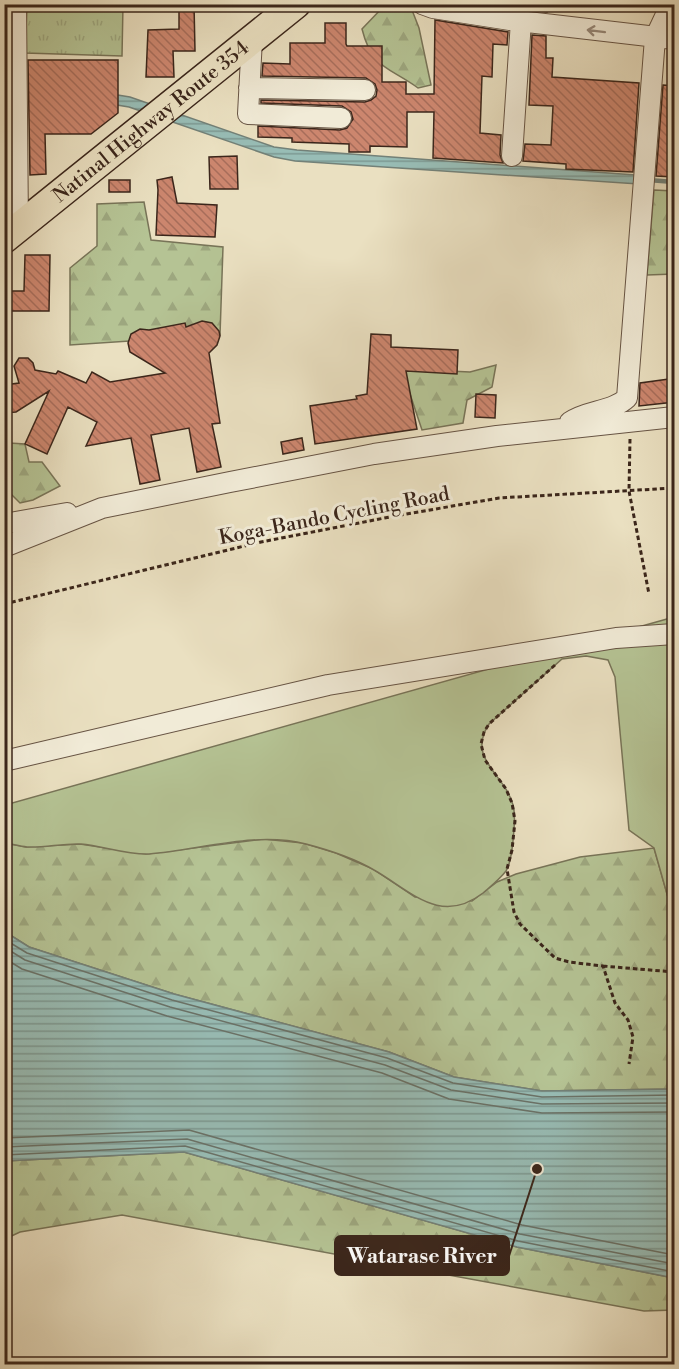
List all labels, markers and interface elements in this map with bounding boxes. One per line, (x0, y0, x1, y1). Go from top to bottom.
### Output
one-way arrow (587, 25, 607, 36)
street label: Natinal Highway Route 354 (48, 36, 255, 209)
street label: Koga-Bando Cycling Road (217, 482, 452, 551)
callout: Watarase River (335, 1236, 509, 1275)
text: Watarase River (346, 1244, 497, 1270)

